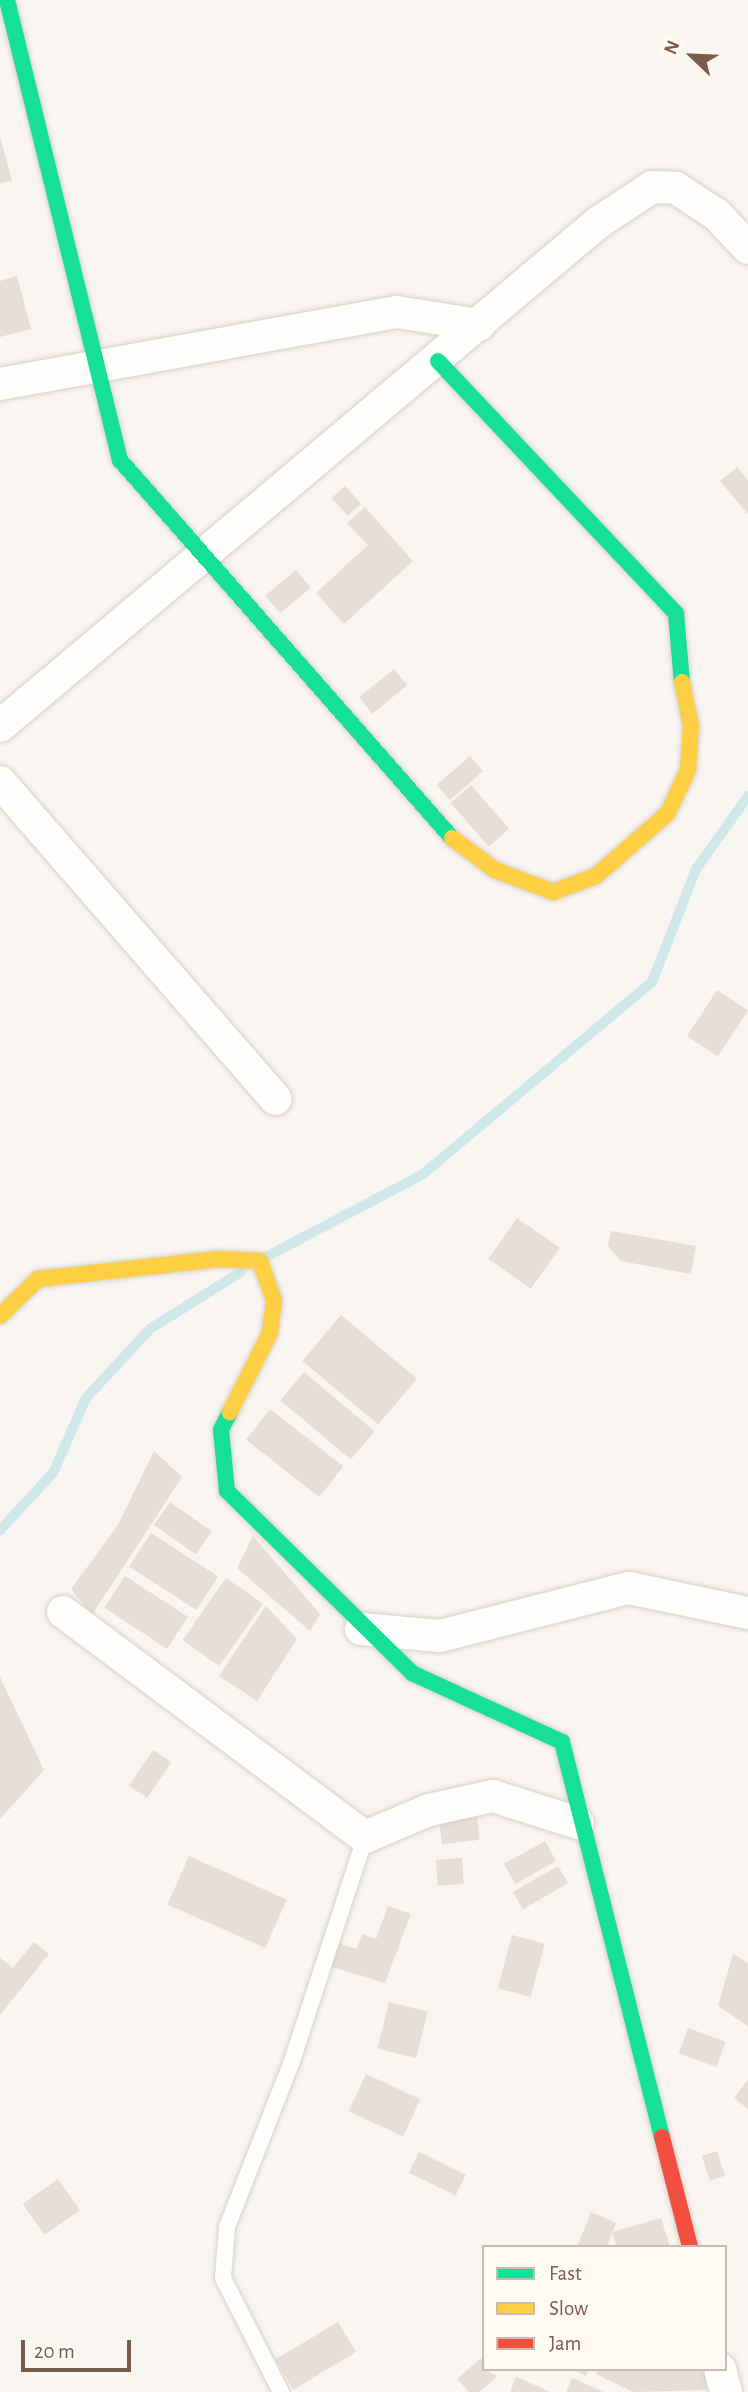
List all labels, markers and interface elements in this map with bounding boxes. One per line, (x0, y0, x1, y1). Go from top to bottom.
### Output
north arrow (657, 21, 727, 91)
text: N (661, 38, 684, 57)
legend (482, 2245, 727, 2371)
text: Fast (549, 2263, 582, 2284)
text: Slow (549, 2298, 588, 2319)
scale bar (24, 2326, 135, 2370)
text: Jam (549, 2333, 581, 2354)
text: 20 m (34, 2341, 75, 2362)

